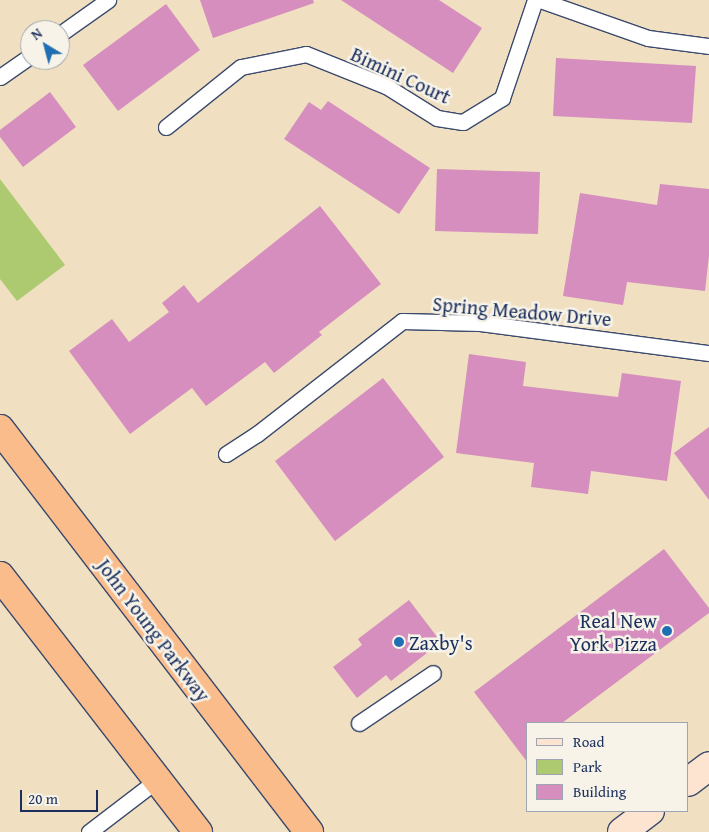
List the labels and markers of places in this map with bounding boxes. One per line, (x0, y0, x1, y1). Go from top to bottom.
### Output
place label: Real New York Pizza (570, 608, 657, 655)
marker: Real New York Pizza (661, 625, 673, 637)
place label: Zaxby's (409, 630, 473, 654)
marker: Zaxby's (393, 636, 405, 648)

